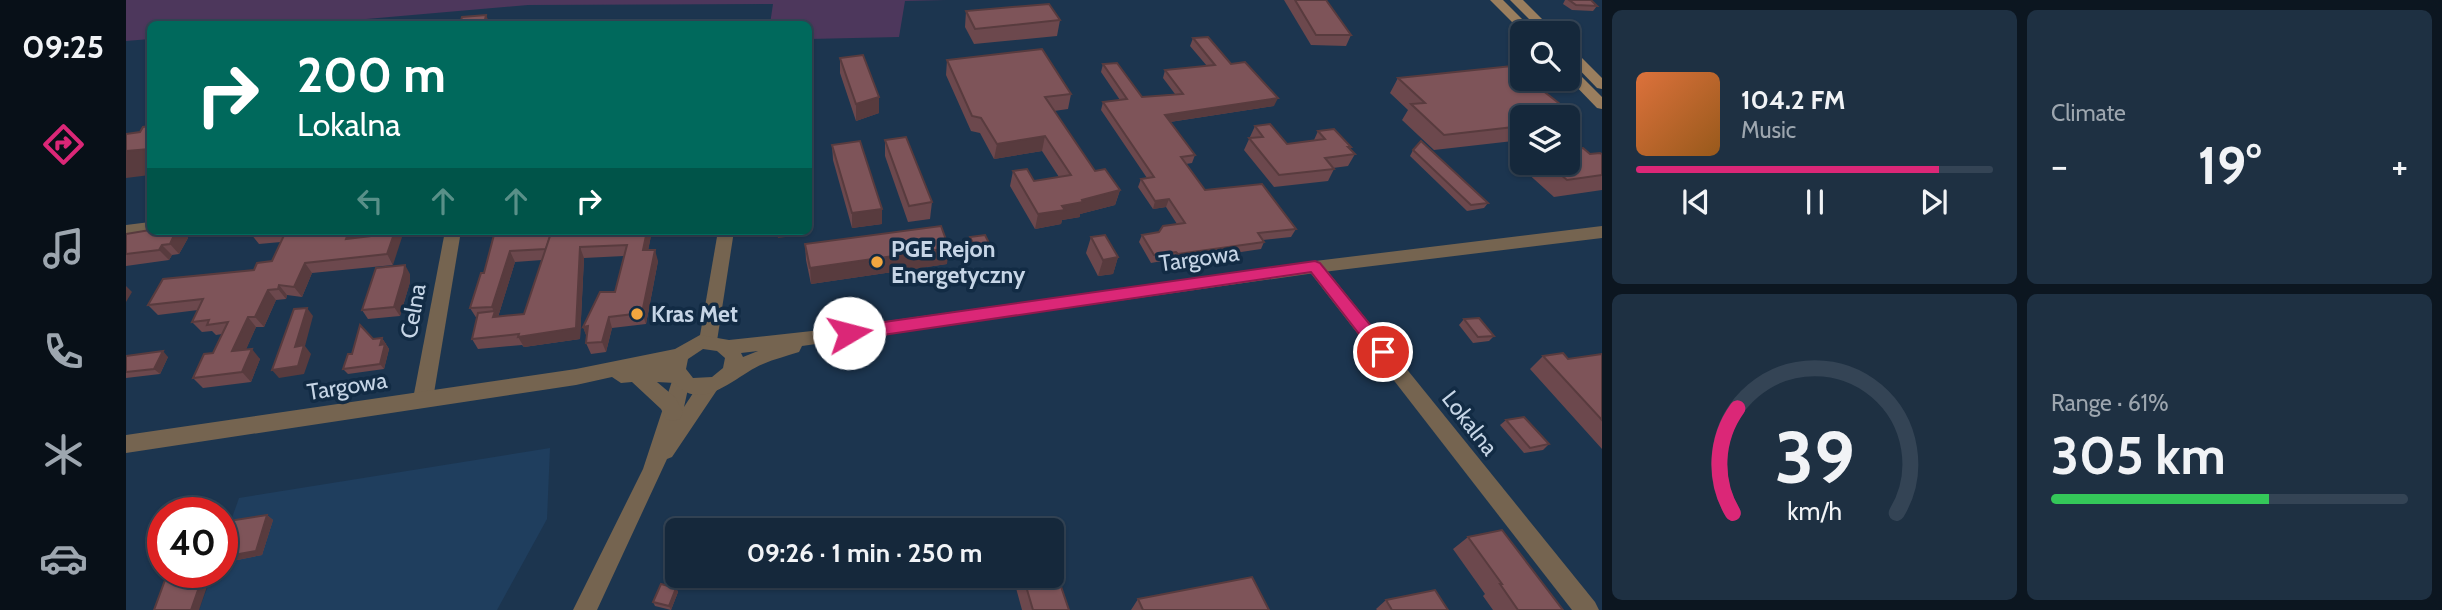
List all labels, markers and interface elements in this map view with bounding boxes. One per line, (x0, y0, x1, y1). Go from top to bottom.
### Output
map controls (1510, 21, 1580, 175)
button: search (1510, 21, 1580, 91)
text: 09:25 (22, 27, 104, 66)
text: 200 m (297, 45, 446, 104)
icon: right (182, 49, 273, 140)
text: 104.2 FM (1741, 84, 1845, 116)
text: Climate (2051, 99, 2126, 127)
text: Lokalna (297, 105, 401, 144)
button: layers (1510, 105, 1580, 175)
text: Music (1741, 116, 1796, 144)
icon: directions (39, 120, 88, 169)
text: 19° (2198, 134, 2261, 197)
text: − (2051, 142, 2068, 189)
text: + (2391, 142, 2408, 189)
icon: left (351, 182, 389, 220)
icon: ahead (424, 182, 462, 220)
icon: ahead (497, 182, 535, 220)
icon: right (570, 182, 608, 220)
icon: previous (1677, 183, 1715, 221)
icon: pause (1796, 183, 1834, 221)
icon: next (1915, 183, 1953, 221)
icon: music (39, 224, 88, 273)
place label: PGE Rejon Energetyczny (891, 235, 1026, 289)
street label: Targowa (1157, 239, 1241, 277)
marker: PGE Rejon Energetyczny (869, 254, 885, 270)
street label: Celna (394, 282, 432, 340)
position arrow (812, 296, 886, 370)
place label: Kras Met (651, 300, 738, 328)
marker: Kras Met (629, 306, 645, 322)
pin (1353, 322, 1413, 382)
icon: phone (39, 327, 88, 376)
icon: arrive (1364, 333, 1402, 371)
street label: Targowa (305, 366, 389, 406)
street label: Lokalna (1436, 385, 1504, 461)
text: Range · 61% (2051, 389, 2169, 417)
text: 39 (1774, 413, 1855, 501)
text: 305 km (2051, 424, 2226, 487)
icon: climate (39, 430, 88, 479)
text: km/h (1787, 496, 1842, 526)
speed limit sign: 40 (147, 497, 238, 588)
icon: car (39, 534, 88, 583)
text: 09:26 · 1 min · 250 m (747, 537, 982, 569)

